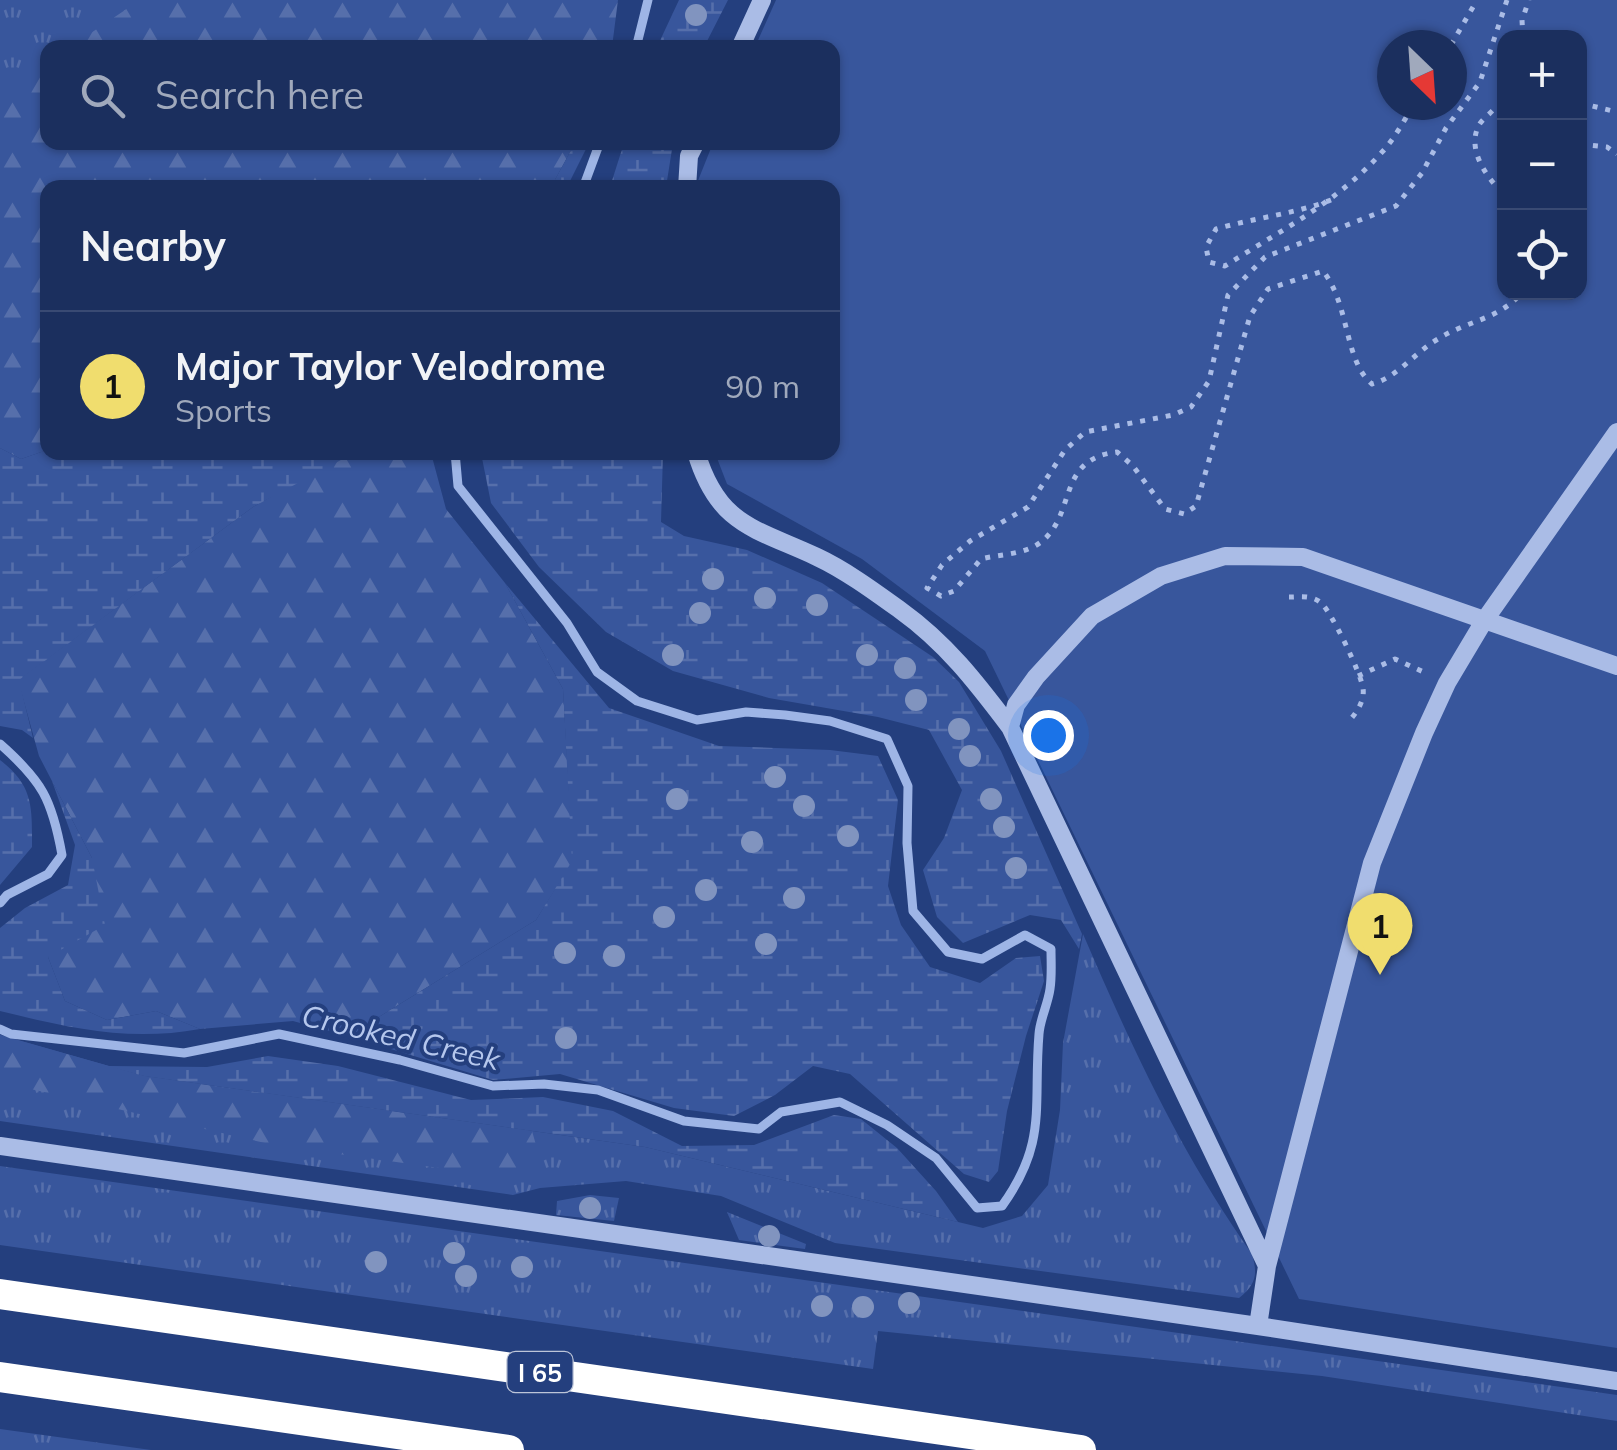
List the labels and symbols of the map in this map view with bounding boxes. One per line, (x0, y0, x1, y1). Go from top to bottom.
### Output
north arrow (1377, 30, 1467, 120)
your location (1023, 710, 1074, 761)
pin: 1 (1348, 892, 1412, 975)
water label: Crooked Creek (298, 996, 505, 1079)
road number: I 65 (508, 1352, 572, 1392)

